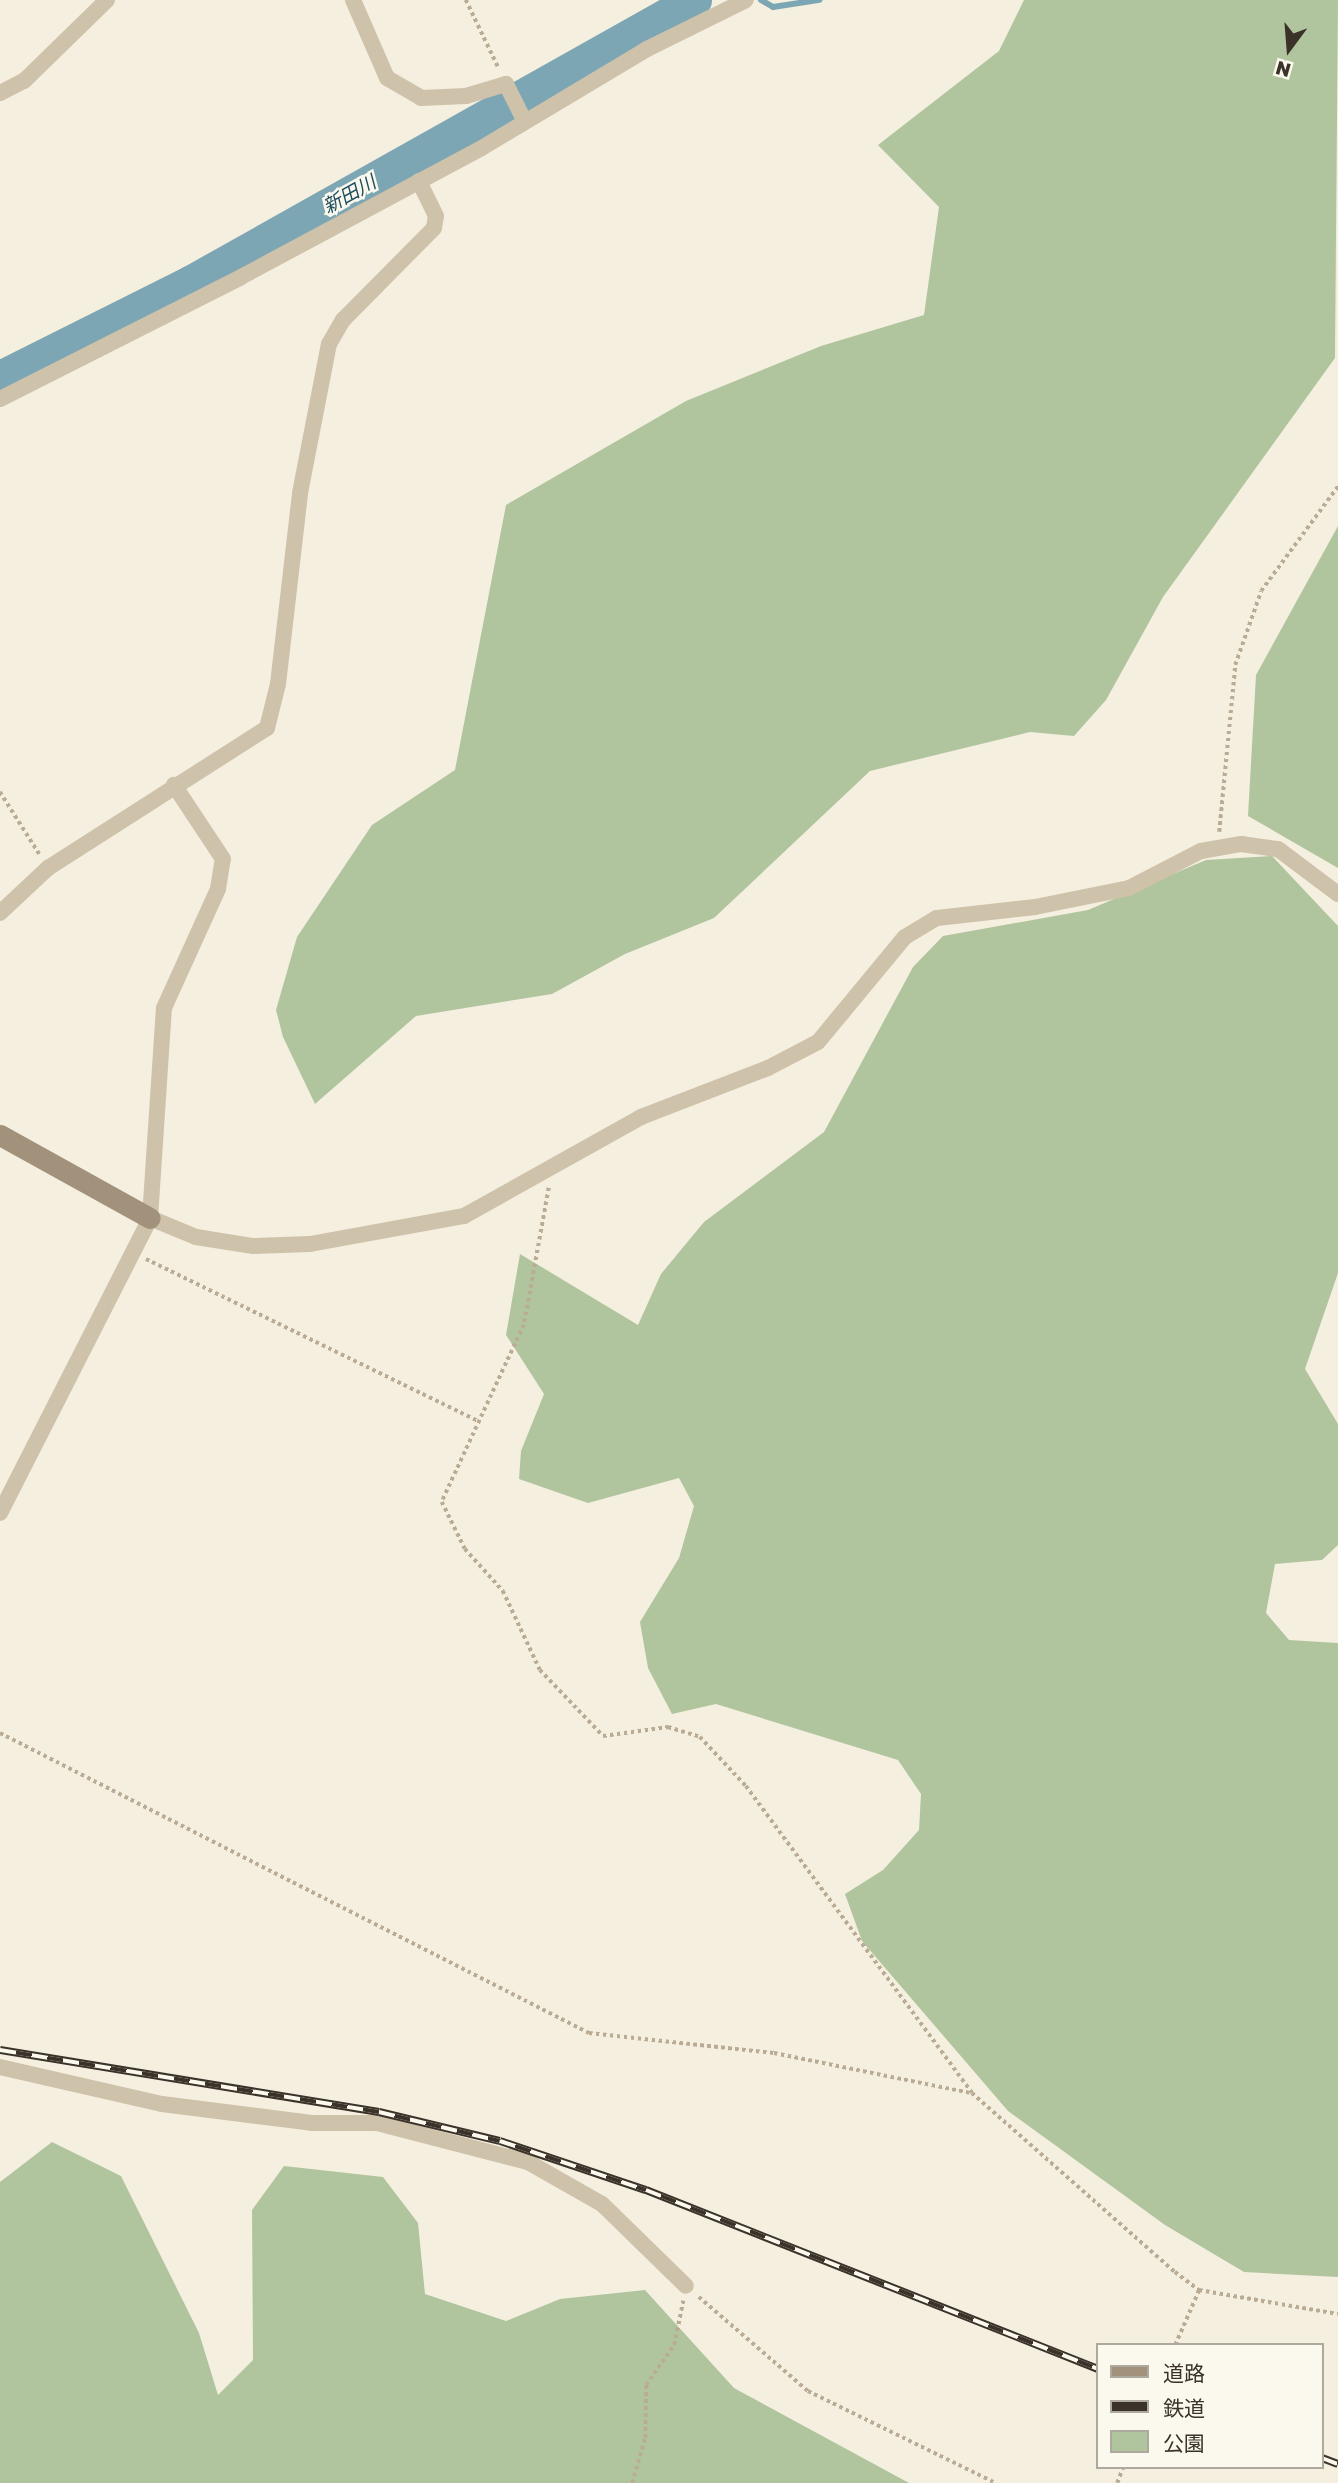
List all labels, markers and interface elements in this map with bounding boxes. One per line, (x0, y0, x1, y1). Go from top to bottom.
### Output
north arrow (1254, 14, 1324, 84)
text: N (1273, 57, 1293, 83)
water label: 新田川 (319, 170, 379, 218)
legend (1096, 2343, 1324, 2469)
text: 道路 (1163, 2360, 1205, 2386)
text: 鉄道 (1163, 2395, 1205, 2421)
text: 公園 (1163, 2430, 1205, 2456)

